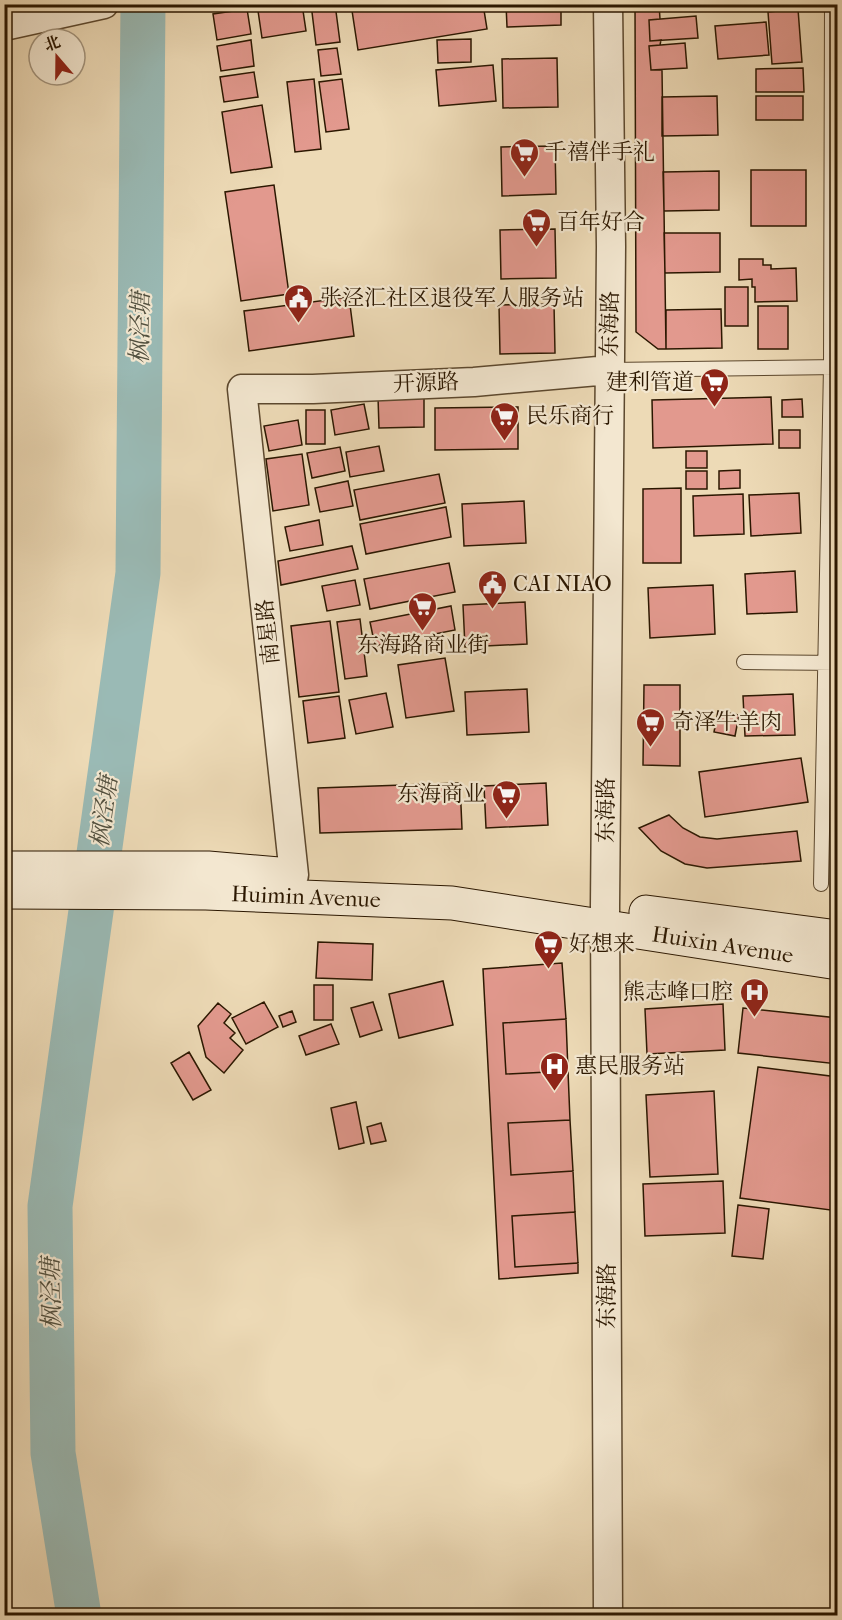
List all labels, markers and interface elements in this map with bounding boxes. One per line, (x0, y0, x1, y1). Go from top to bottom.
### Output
north arrow (27, 27, 87, 87)
text: 北 (41, 32, 63, 55)
supermarket icon: 千禧伴手礼 (508, 136, 540, 178)
place label: 千禧伴手礼 (545, 139, 655, 165)
supermarket icon: 百年好合 (520, 206, 552, 248)
place label: 百年好合 (557, 209, 645, 235)
public building icon: 张泾汇社区退役军人服务站 (283, 282, 315, 324)
place label: 张泾汇社区退役军人服务站 (320, 285, 584, 311)
water label: 枫泾塘 (125, 288, 155, 364)
street label: 东海路 (596, 291, 624, 357)
supermarket icon: 建利管道 (699, 366, 731, 408)
street label: 开源路 (393, 369, 459, 397)
place label: 建利管道 (606, 369, 694, 395)
supermarket icon: 民乐商行 (489, 400, 521, 442)
place label: 民乐商行 (526, 403, 614, 429)
public building icon: CAI NIAO (476, 568, 508, 610)
place label: CAI NIAO (513, 571, 612, 597)
supermarket icon: 东海路商业街 (407, 590, 439, 632)
street label: 南星路 (252, 598, 284, 666)
place label: 东海路商业街 (357, 632, 489, 658)
supermarket icon: 奇泽牛羊肉 (635, 706, 667, 748)
place label: 奇泽牛羊肉 (672, 709, 782, 735)
water label: 枫泾塘 (85, 770, 123, 850)
street label: 东海路 (593, 777, 619, 843)
supermarket icon: 东海商业 (490, 778, 522, 820)
place label: 东海商业 (397, 781, 485, 807)
street label: Huimin Avenue (231, 881, 381, 913)
street label: Huixin Avenue (650, 921, 795, 969)
supermarket icon: 好想来 (532, 928, 564, 970)
place label: 好想来 (569, 931, 635, 957)
hospital icon: 熊志峰口腔 (738, 976, 770, 1018)
place label: 熊志峰口腔 (623, 979, 733, 1005)
hospital icon: 惠民服务站 (538, 1050, 570, 1092)
place label: 惠民服务站 (575, 1053, 685, 1079)
water label: 枫泾塘 (36, 1254, 66, 1330)
street label: 东海路 (594, 1263, 620, 1329)

